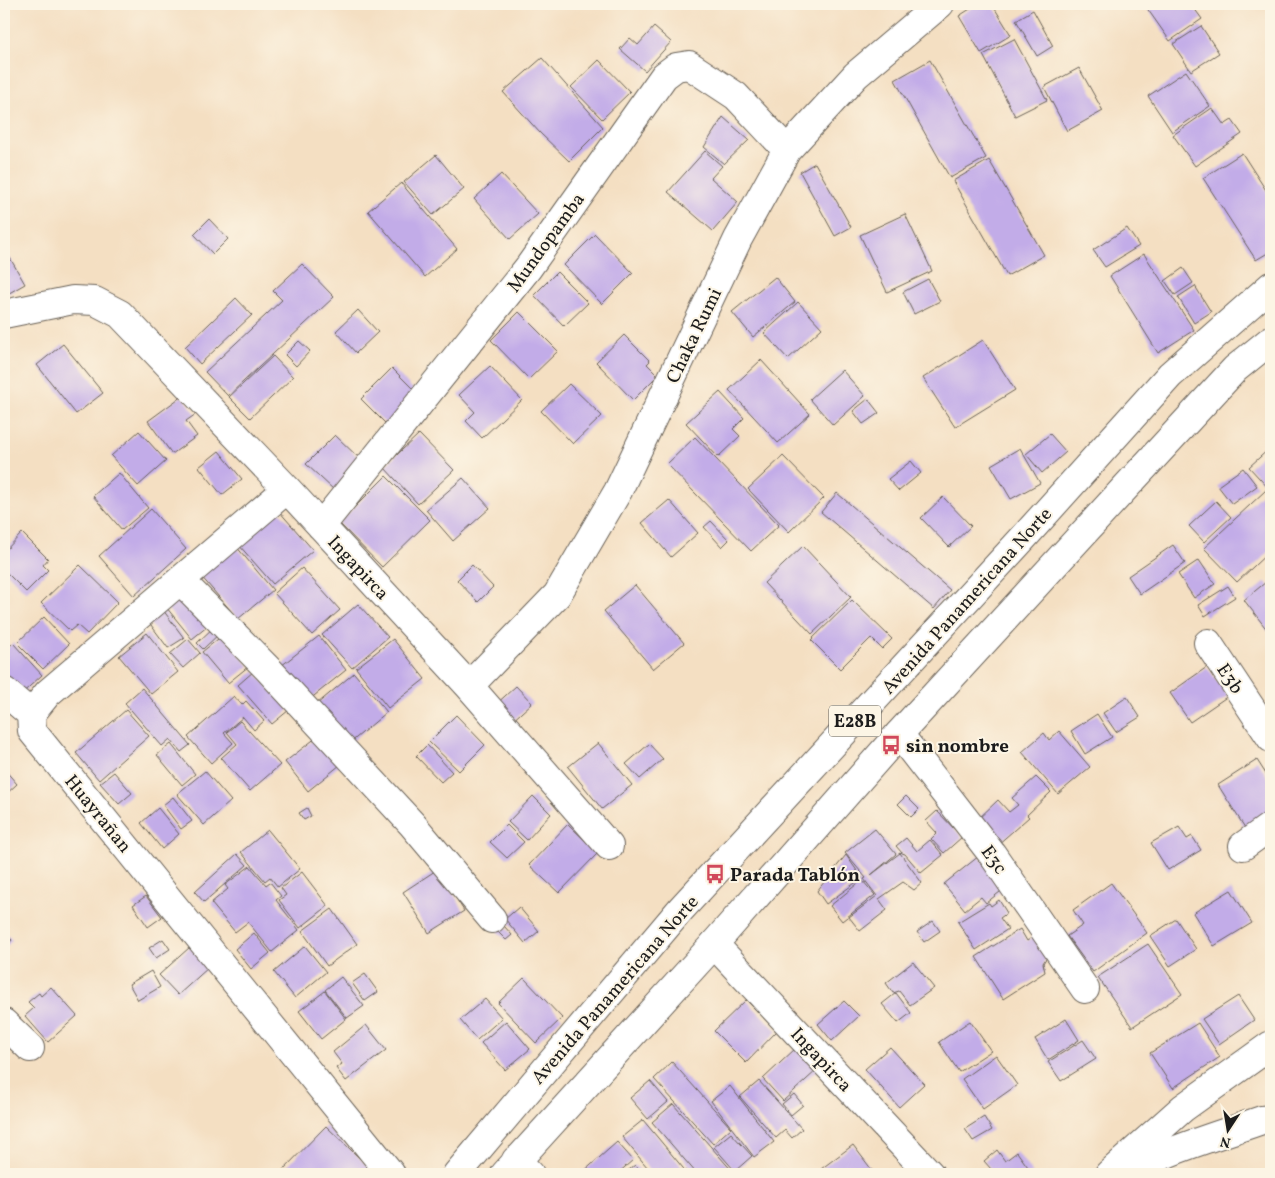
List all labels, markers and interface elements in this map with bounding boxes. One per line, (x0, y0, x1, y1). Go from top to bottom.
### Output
street label: Mundopamba (502, 188, 592, 298)
street label: Chaka Rumi (661, 284, 729, 388)
street label: Avenida Panamericana Norte (876, 502, 1058, 700)
street label: Ingapirca (321, 530, 394, 606)
street label: E3b (1210, 659, 1249, 699)
road number: E28B (829, 706, 881, 736)
bus stop icon: sin nombre (880, 734, 902, 756)
place label: sin nombre (906, 734, 1009, 760)
street label: Huayrañan (58, 770, 137, 859)
street label: E3c (974, 841, 1013, 880)
bus stop icon: Parada Tablón (704, 863, 726, 885)
place label: Parada Tablón (730, 863, 860, 889)
street label: Avenida Panamericana Norte (526, 890, 705, 1091)
street label: Ingapirca (784, 1022, 857, 1098)
north arrow (1202, 1106, 1252, 1156)
text: N (1219, 1131, 1233, 1152)

